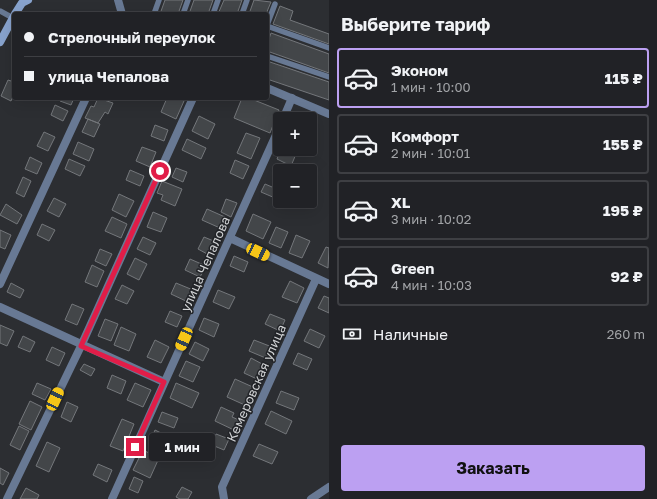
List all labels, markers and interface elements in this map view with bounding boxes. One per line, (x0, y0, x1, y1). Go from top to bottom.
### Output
text: Выберите тариф (341, 13, 490, 35)
text: Стрелочный переулок (48, 28, 215, 46)
icon: car (343, 60, 379, 96)
text: Эконом (391, 61, 448, 79)
text: улица Чепалова (48, 67, 169, 85)
text: 115 ₽ (605, 69, 643, 87)
text: 1 мин · 10:00 (391, 79, 471, 95)
map controls (273, 112, 317, 208)
button: + (273, 112, 317, 156)
icon: car (343, 126, 379, 162)
text: Комфорт (391, 127, 459, 145)
text: 155 ₽ (603, 135, 643, 153)
text: 2 мин · 10:01 (391, 145, 470, 161)
route start (151, 162, 169, 180)
button: − (273, 164, 317, 208)
icon: car (343, 192, 379, 228)
text: XL (391, 193, 410, 211)
text: 195 ₽ (603, 201, 643, 219)
text: 3 мин · 10:02 (391, 211, 471, 227)
street label: улица Чепалова (177, 214, 233, 314)
car (245, 241, 271, 263)
icon: car (343, 258, 379, 294)
text: Green (391, 259, 434, 277)
text: 92 ₽ (610, 267, 643, 285)
text: 4 мин · 10:03 (391, 277, 472, 293)
street label: Кемеровская улица (223, 322, 289, 444)
icon: cash (341, 323, 363, 345)
text: Наличные (373, 325, 448, 343)
car (174, 326, 194, 352)
text: 260 m (607, 326, 645, 342)
car (44, 386, 66, 412)
callout: 1 мин (149, 433, 215, 461)
route end (126, 438, 144, 456)
text: 1 мин (164, 439, 200, 455)
button: Заказать (341, 445, 645, 491)

